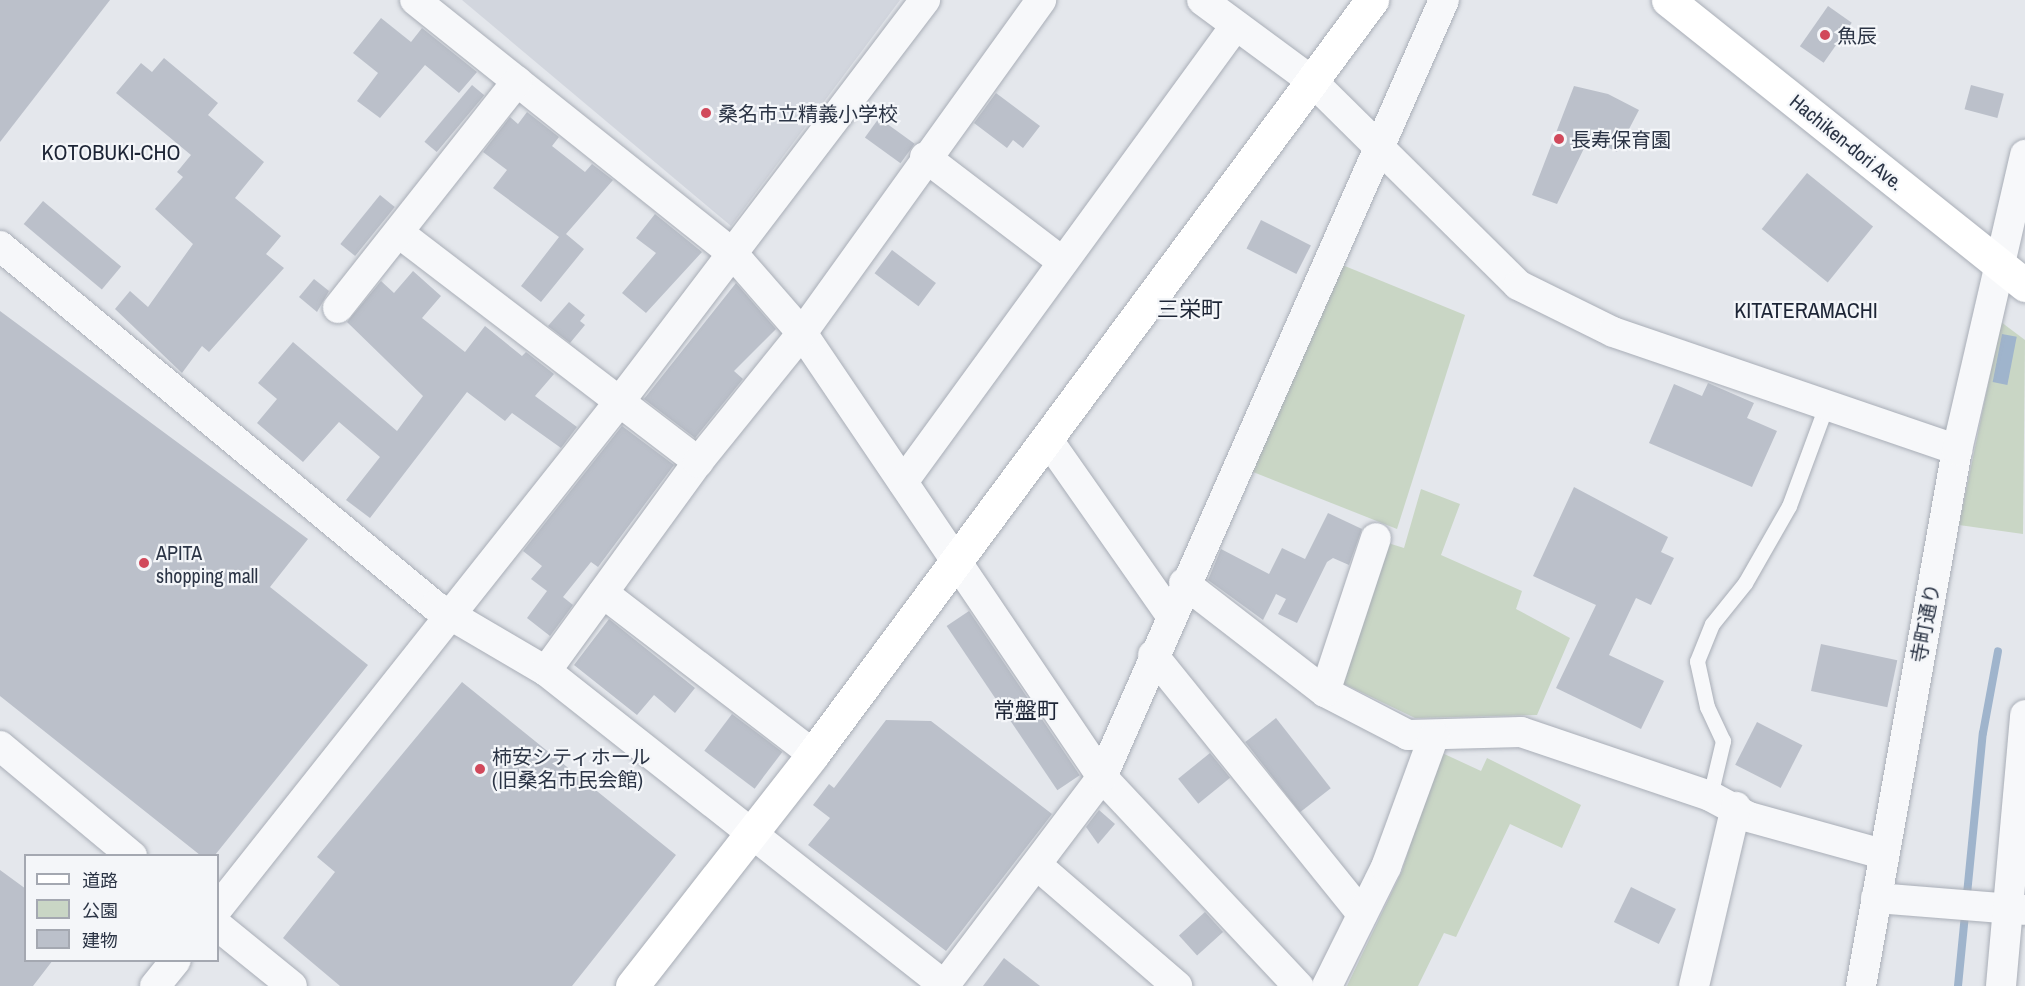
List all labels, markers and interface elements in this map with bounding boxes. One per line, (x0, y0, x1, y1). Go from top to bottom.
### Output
place label: 魚辰 (1837, 23, 1877, 47)
marker: 魚辰 (1818, 28, 1832, 42)
street label: Hachiken-dori Ave. (1785, 89, 1909, 195)
place label: 桑名市立精義小学校 (718, 101, 898, 125)
marker: 桑名市立精義小学校 (699, 106, 713, 120)
place label: 長寿保育園 (1571, 127, 1671, 151)
marker: 長寿保育園 (1552, 132, 1566, 146)
district label: KOTOBUKI-CHO (32, 140, 190, 166)
district label: 三栄町 (1157, 297, 1223, 323)
district label: KITATERAMACHI (1724, 298, 1888, 324)
place label: APITA shopping mall (156, 540, 258, 587)
marker: APITA shopping mall (137, 556, 151, 570)
street label: 寺町通り (1906, 581, 1944, 665)
district label: 常盤町 (993, 698, 1059, 724)
place label: 柿安シティホール (旧桑名市民会館) (492, 745, 652, 792)
marker: 柿安シティホール (旧桑名市民会館) (473, 762, 487, 776)
legend (24, 854, 219, 962)
text: 道路 (82, 868, 118, 893)
text: 公園 (82, 898, 118, 923)
text: 建物 (82, 928, 118, 953)

